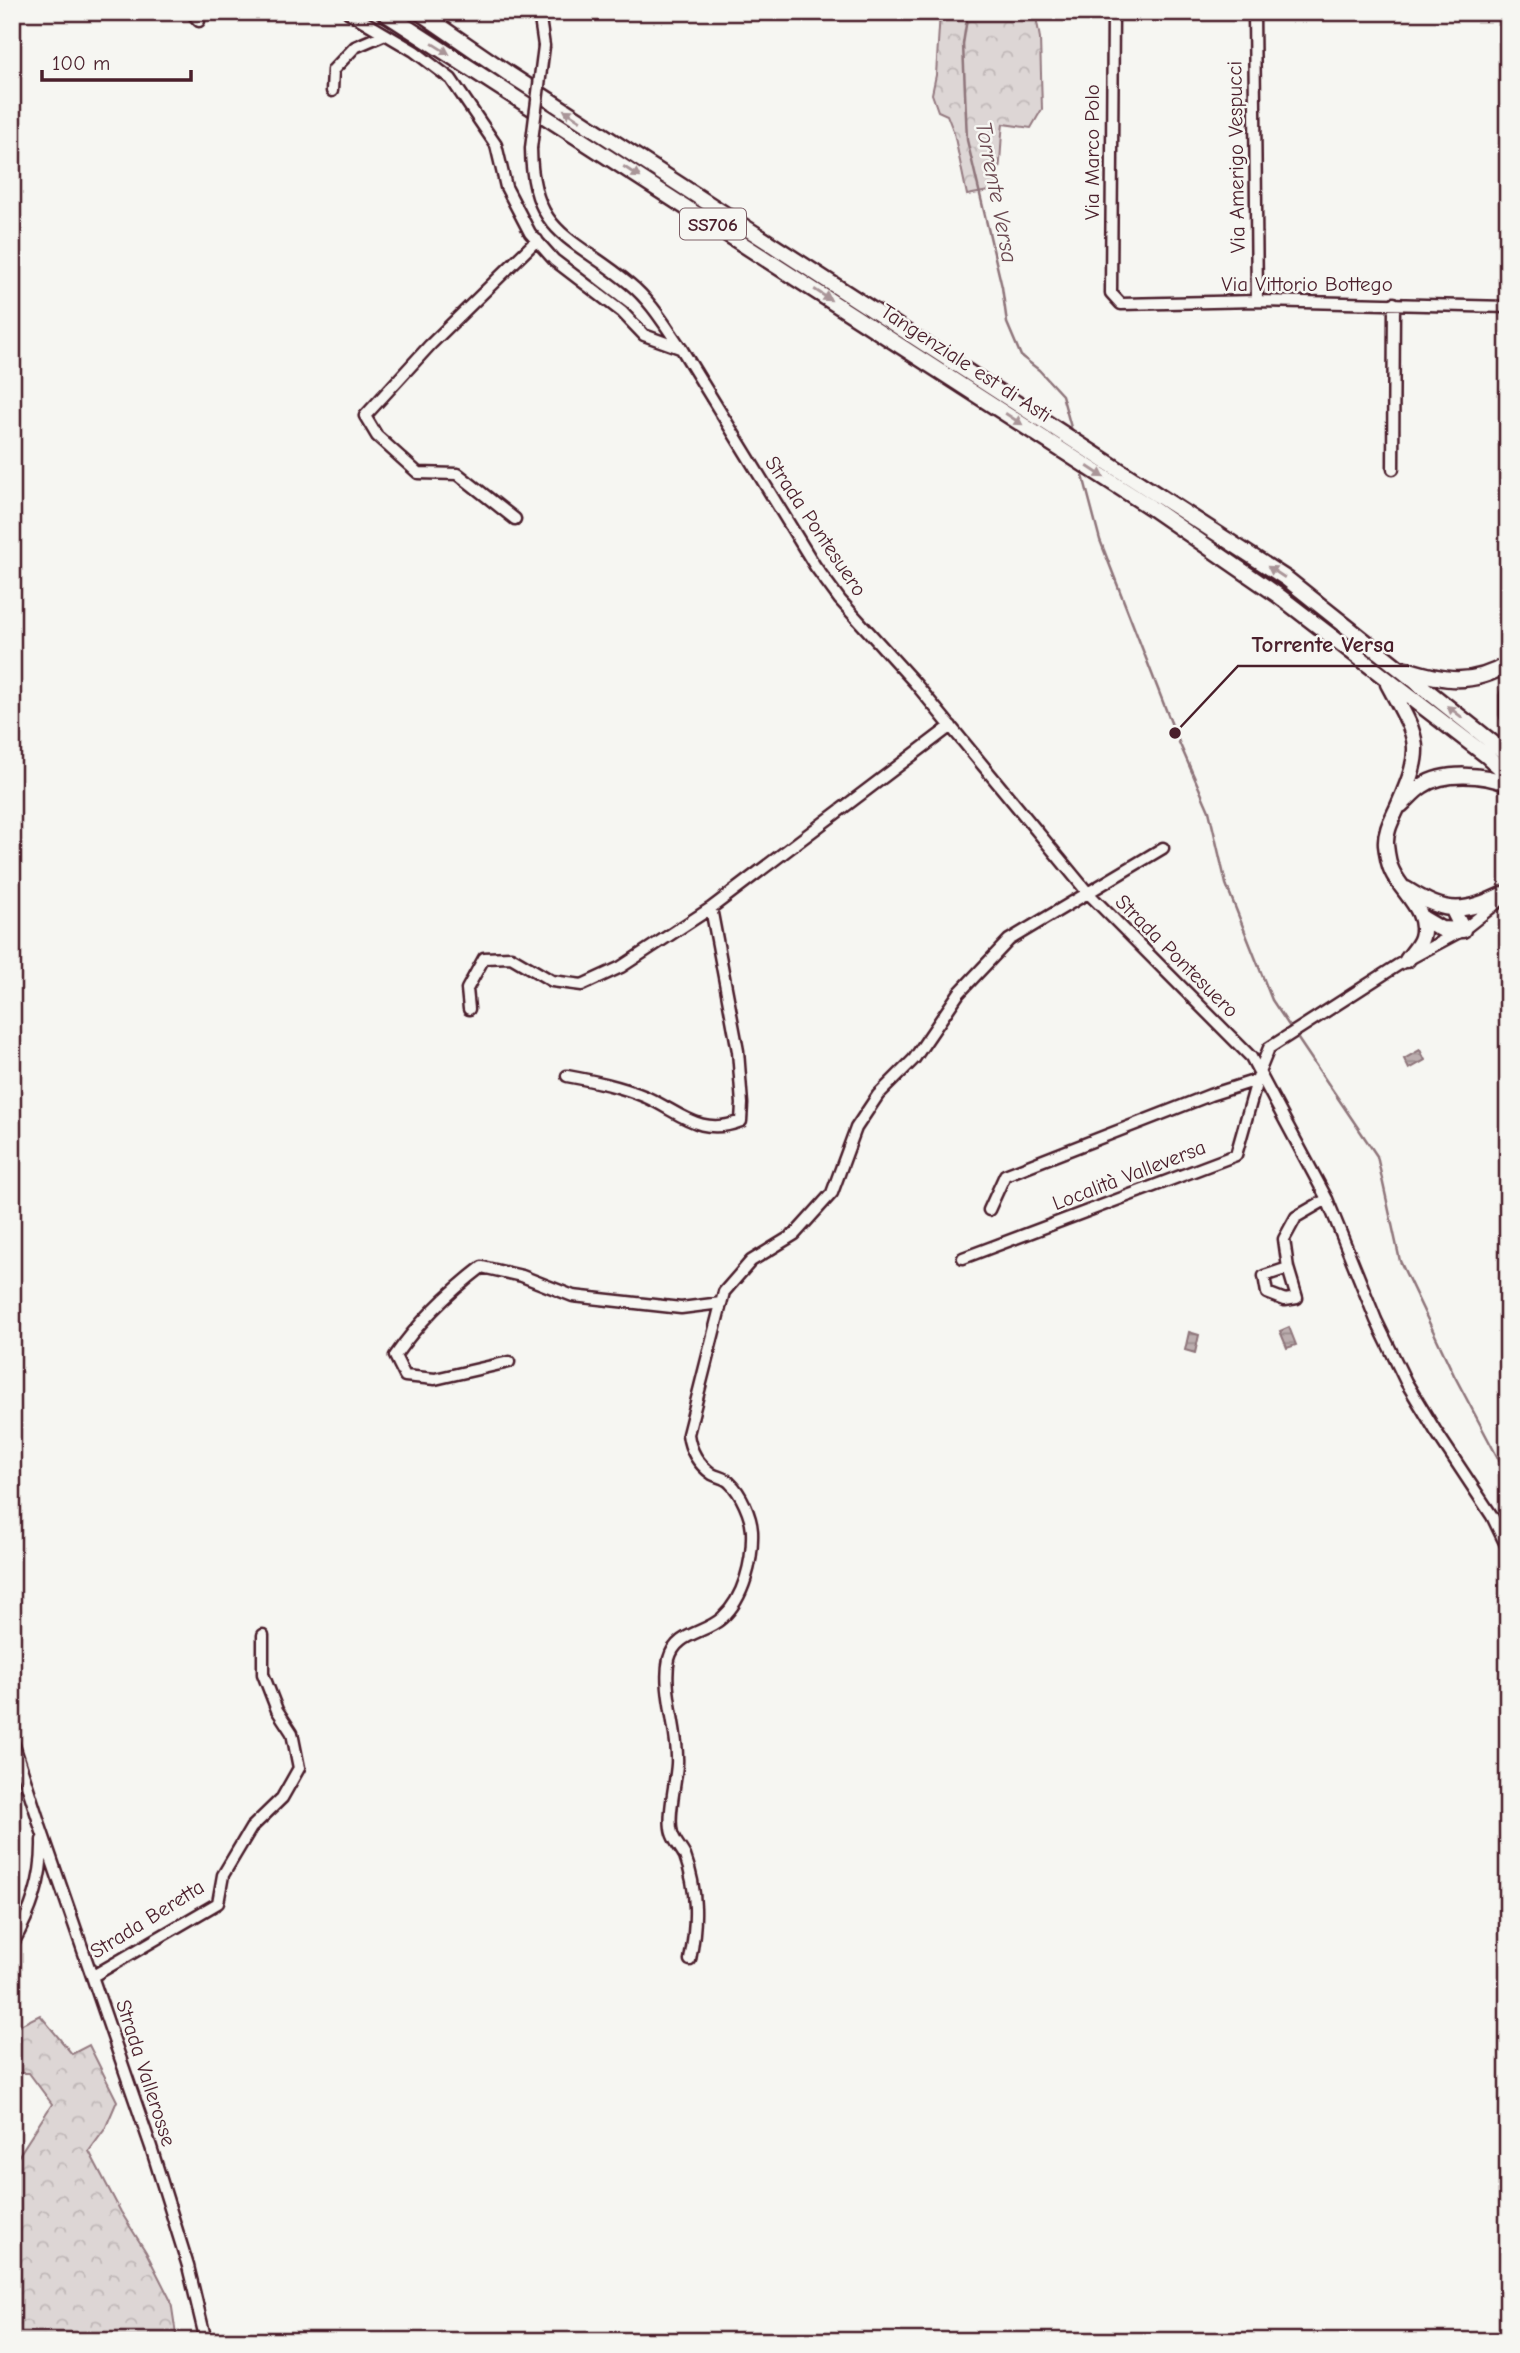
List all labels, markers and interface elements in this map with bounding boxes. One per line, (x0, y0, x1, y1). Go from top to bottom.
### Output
scale bar (42, 38, 191, 82)
one-way arrow (431, 42, 450, 55)
text: 100 m (52, 51, 110, 75)
street label: Via Amerigo Vespucci (1222, 61, 1250, 253)
street label: Via Marco Polo (1080, 84, 1104, 220)
one-way arrow (562, 109, 581, 122)
water label: Torrente Versa (970, 119, 1023, 265)
one-way arrow (623, 165, 641, 179)
road number: SS706 (680, 208, 746, 240)
street label: Via Vittorio Bottego (1221, 272, 1393, 296)
one-way arrow (813, 289, 833, 302)
street label: Tangenziale est di Asti (876, 299, 1056, 427)
one-way arrow (1005, 412, 1023, 426)
street label: Strada Pontesuero (760, 451, 872, 601)
one-way arrow (1087, 466, 1106, 479)
one-way arrow (1267, 565, 1285, 579)
callout: Torrente Versa (1238, 622, 1409, 666)
text: Torrente Versa (1251, 631, 1395, 658)
one-way arrow (1446, 706, 1464, 720)
street label: Strada Pontesuero (1111, 890, 1243, 1022)
street label: Località Valleversa (1049, 1135, 1209, 1215)
street label: Strada Beretta (86, 1874, 208, 1964)
street label: Strada Vallerosse (111, 1997, 181, 2149)

